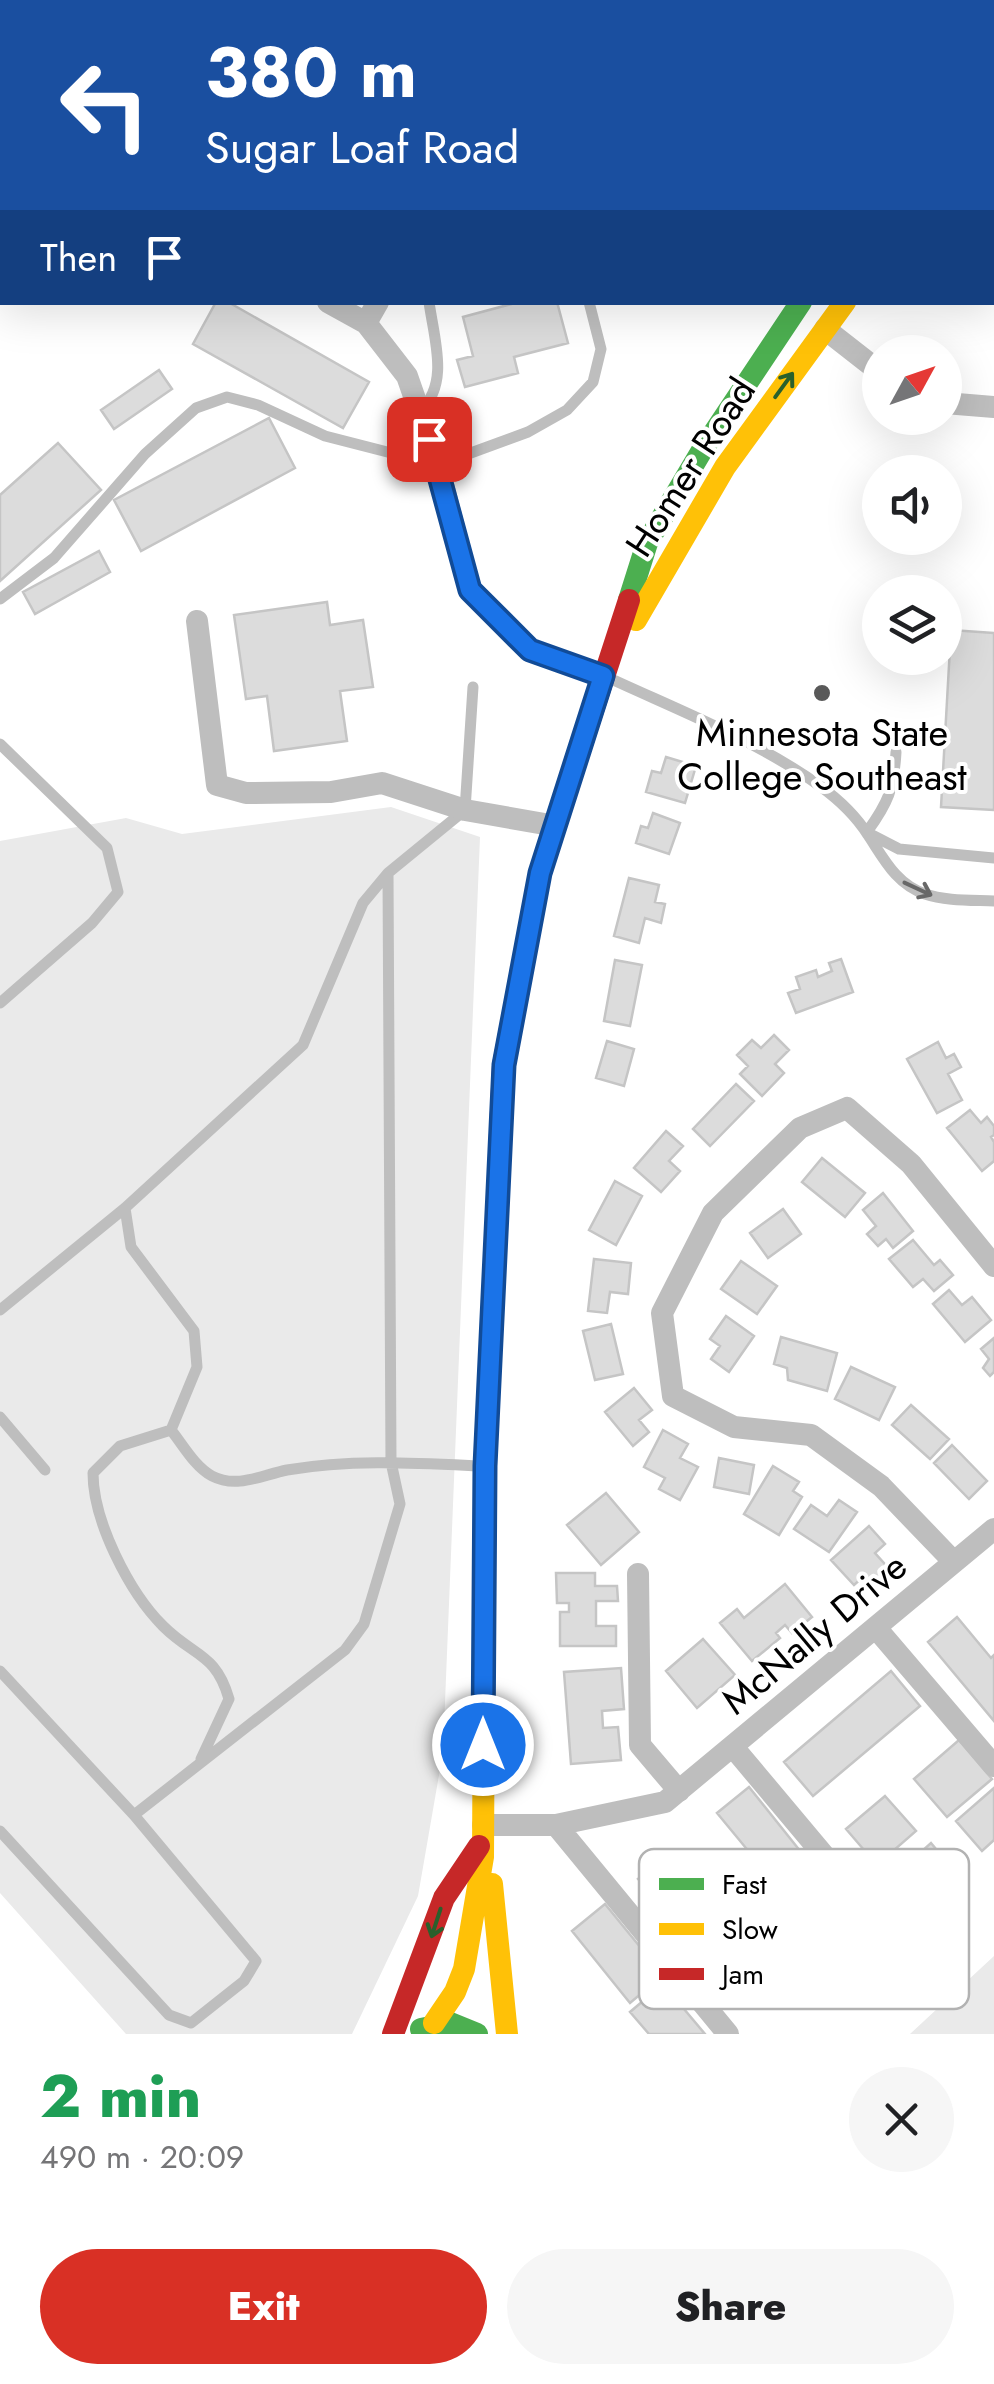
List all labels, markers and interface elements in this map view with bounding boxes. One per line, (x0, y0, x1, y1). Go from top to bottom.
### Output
text: 380 m (205, 22, 417, 123)
icon: left (40, 40, 170, 170)
text: Sugar Loaf Road (205, 115, 519, 180)
text: Then (40, 230, 117, 285)
icon: arrive (137, 230, 192, 285)
north arrow (862, 335, 962, 435)
map controls (862, 335, 962, 675)
street label: Homer Road (612, 367, 768, 567)
one-way arrow (774, 372, 795, 399)
pin (387, 397, 472, 482)
icon: arrive (402, 412, 457, 467)
button: sound (862, 455, 962, 555)
button: layers (862, 575, 962, 675)
marker: Minnesota State College Southeast (811, 682, 833, 704)
place label: Minnesota State College Southeast (677, 705, 967, 804)
one-way arrow (902, 880, 932, 899)
street label: McNally Drive (709, 1539, 919, 1727)
position arrow (431, 1693, 535, 1797)
legend (639, 1849, 969, 2009)
text: Fast (722, 1864, 767, 1905)
one-way arrow (426, 1906, 444, 1938)
text: Slow (722, 1909, 778, 1950)
text: Jam (718, 1954, 764, 1995)
text: 2 min (40, 2053, 201, 2140)
button: close (849, 2067, 954, 2172)
text: 490 m · 20:09 (40, 2134, 244, 2180)
button: Exit (40, 2249, 487, 2364)
button: Share (507, 2249, 954, 2364)

